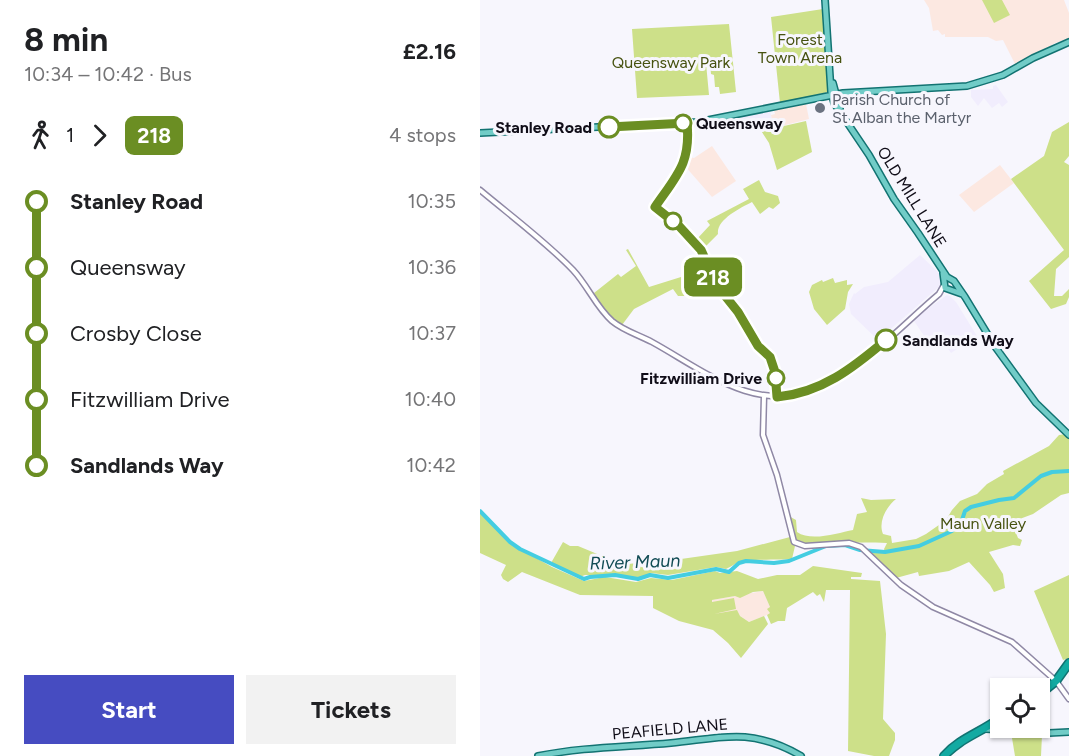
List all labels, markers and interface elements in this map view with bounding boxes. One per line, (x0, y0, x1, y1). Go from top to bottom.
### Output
text: 8 min (24, 20, 108, 59)
park label: Forest Town Arena (758, 30, 842, 67)
text: £2.16 (403, 38, 456, 65)
park label: Queensway Park (612, 53, 730, 72)
text: 10:34 – 10:42 · Bus (24, 62, 192, 86)
place label: Parish Church of St Alban the Martyr (832, 90, 972, 127)
marker: Parish Church of St Alban the Martyr (813, 101, 827, 115)
marker: Queensway (674, 114, 692, 132)
place label: Queensway (696, 114, 783, 133)
marker: Stanley Road (598, 116, 620, 138)
place label: Stanley Road (495, 118, 592, 137)
icon: walk (24, 119, 57, 152)
icon: forward (83, 119, 116, 152)
text: 1 (66, 123, 74, 147)
text: 218 (137, 123, 171, 148)
text: 4 stops (389, 123, 456, 147)
street label: OLD MILL LANE (873, 143, 951, 251)
text: Stanley Road (70, 188, 203, 215)
text: 10:35 (407, 189, 456, 213)
unlabelled marker (664, 212, 682, 230)
text: Queensway (70, 254, 186, 281)
text: 10:36 (408, 255, 456, 279)
line badge: 218 (678, 258, 748, 296)
text: 218 (696, 265, 730, 290)
text: Crosby Close (70, 320, 202, 347)
text: 10:37 (408, 321, 456, 345)
marker: Sandlands Way (875, 329, 897, 351)
place label: Sandlands Way (902, 331, 1015, 350)
place label: Fitzwilliam Drive (640, 369, 762, 388)
marker: Fitzwilliam Drive (767, 369, 785, 387)
text: Fitzwilliam Drive (70, 386, 230, 413)
text: 10:40 (405, 387, 456, 411)
text: Sandlands Way (70, 452, 224, 479)
text: 10:42 (406, 453, 456, 477)
park label: Maun Valley (940, 514, 1027, 533)
water label: River Maun (589, 549, 681, 575)
button: Start (24, 675, 234, 744)
button: Tickets (246, 675, 456, 744)
map controls (990, 678, 1050, 738)
button: locate (990, 678, 1050, 738)
street label: PEAFIELD LANE (611, 714, 729, 744)

